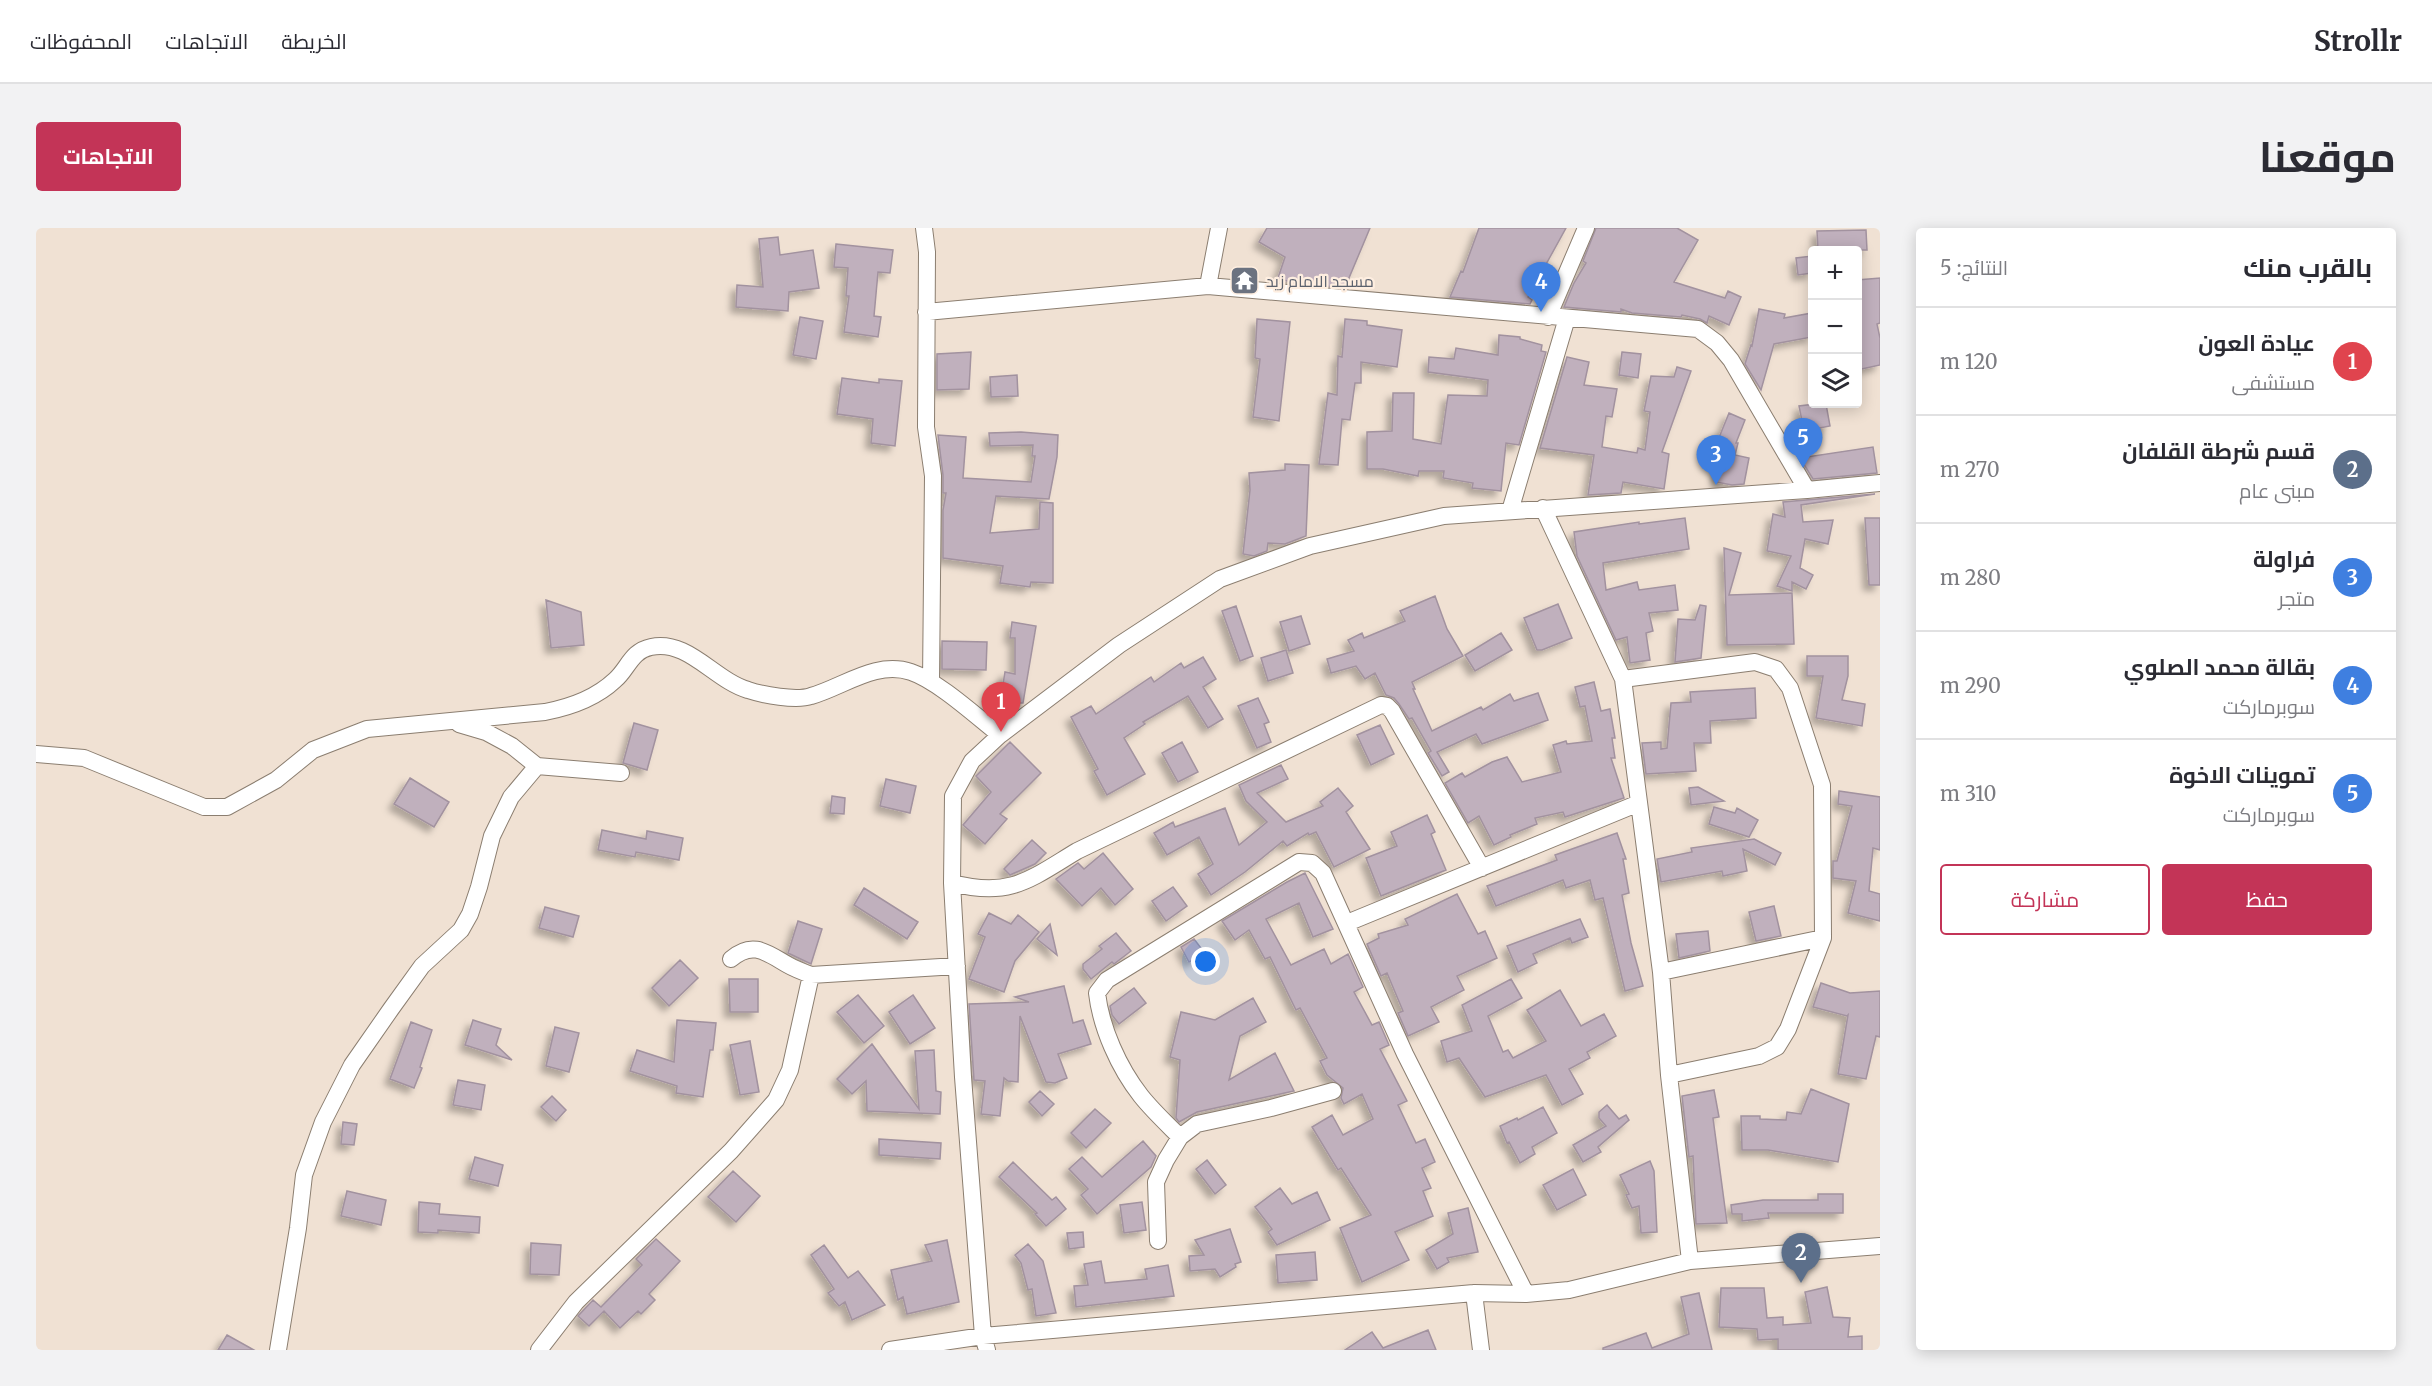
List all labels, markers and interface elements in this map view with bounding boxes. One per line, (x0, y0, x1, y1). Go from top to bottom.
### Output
text: Strollr (2314, 23, 2402, 59)
text: المحفوظات (30, 28, 132, 55)
text: الاتجاهات (165, 28, 248, 55)
text: الخريطة (281, 28, 347, 55)
button: الاتجاهات (36, 122, 181, 191)
text: موقعنا (2259, 131, 2396, 183)
map controls (1808, 246, 1862, 408)
button: + (1808, 246, 1862, 300)
text: بالقرب منك (2243, 251, 2372, 284)
text: النتائج: 5 (1940, 255, 2008, 280)
pin: 4 (1522, 262, 1560, 312)
temple icon: مسجد الامام زيد (1229, 265, 1261, 297)
place label: مسجد الامام زيد (1266, 271, 1374, 293)
button: − (1808, 300, 1862, 354)
text: عيادة العون (2198, 329, 2315, 357)
text: 120 m (1940, 349, 1998, 374)
text: 1 (2348, 349, 2357, 374)
button: layers (1808, 354, 1862, 408)
text: مستشفى (2231, 370, 2315, 395)
pin: 5 (1784, 418, 1822, 468)
pin: 3 (1696, 436, 1736, 485)
text: قسم شرطة القلفان (2122, 437, 2315, 465)
text: 270 m (1940, 457, 2000, 482)
text: 2 (2347, 457, 2358, 482)
text: مبنى عام (2239, 478, 2315, 503)
text: فراولة (2253, 545, 2315, 573)
text: 280 m (1940, 565, 2001, 590)
text: 3 (2347, 565, 2358, 590)
text: متجر (2278, 586, 2315, 611)
text: بقالة محمد الصلوي (2124, 653, 2315, 681)
text: 290 m (1940, 673, 2001, 698)
text: 4 (2346, 673, 2359, 698)
pin: 1 (982, 682, 1020, 732)
text: سوبرماركت (2223, 694, 2315, 719)
text: تموينات الاخوة (2169, 761, 2315, 789)
text: 310 m (1940, 781, 1996, 806)
text: 5 (2347, 781, 2358, 806)
text: سوبرماركت (2223, 802, 2315, 827)
button: مشاركة (1940, 864, 2150, 935)
button: حفظ (2162, 864, 2372, 935)
your location (1191, 947, 1220, 976)
pin: 2 (1782, 1234, 1820, 1283)

